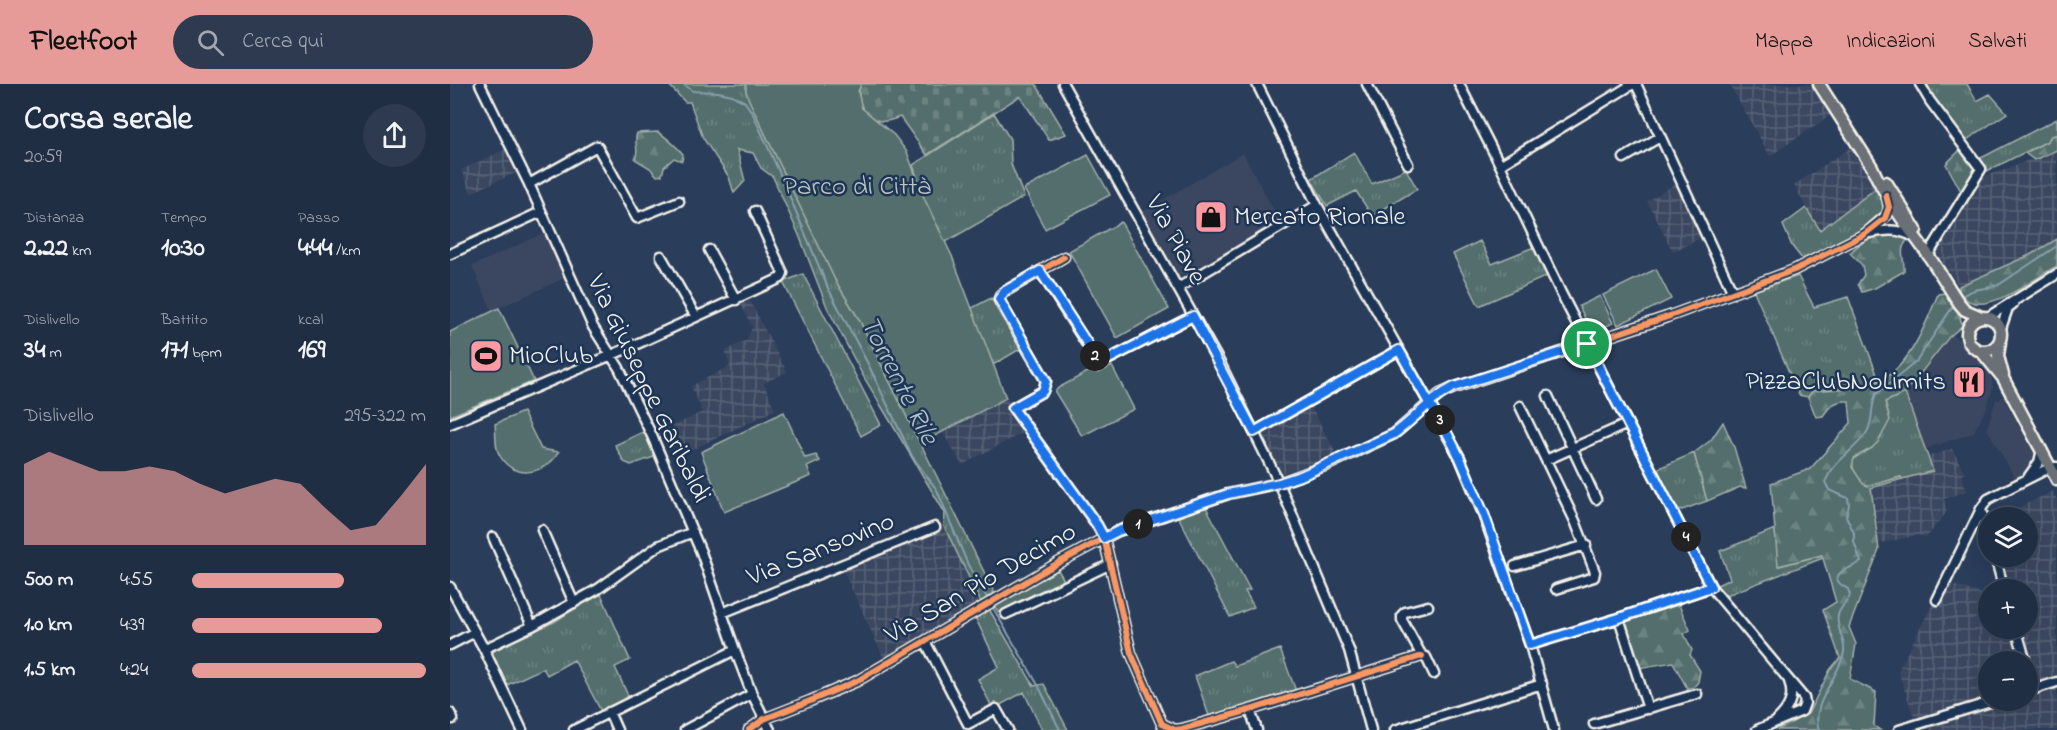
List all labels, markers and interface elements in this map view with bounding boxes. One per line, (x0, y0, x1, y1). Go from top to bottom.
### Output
search box (173, 15, 593, 69)
text: Fleetfoot (30, 22, 137, 63)
icon: search (194, 26, 227, 59)
text: Cerca qui (242, 26, 324, 58)
text: Mappa (1755, 27, 1813, 57)
text: Indicazioni (1846, 27, 1935, 57)
text: Salvati (1968, 27, 2027, 57)
text: Corsa serale (24, 96, 192, 144)
button: share (363, 104, 426, 167)
text: 20:59 (24, 143, 62, 172)
park label: Parco di Città (783, 168, 931, 207)
street label: Via Piave (1134, 187, 1216, 293)
place label: Mercato Rionale (1234, 198, 1407, 237)
shop icon: Mercato Rionale (1193, 199, 1229, 235)
text: Distanza (24, 206, 84, 230)
text: Tempo (161, 206, 207, 230)
text: Passo (298, 206, 340, 230)
text: 2.22 (24, 230, 68, 268)
text: 10:30 (161, 230, 205, 268)
text: 4:44 (298, 230, 332, 268)
text: km (68, 239, 92, 263)
text: /km (332, 239, 361, 263)
street label: Via Giuseppe Garibaldi (575, 267, 720, 510)
text: Dislivello (24, 308, 80, 332)
text: Battito (161, 308, 208, 332)
text: kcal (298, 308, 323, 332)
water label: Torrente Rile (848, 309, 949, 454)
pin (1561, 318, 1612, 369)
icon: arrive (1570, 327, 1603, 360)
text: 34 (24, 332, 45, 370)
text: 171 (161, 332, 188, 370)
text: 169 (298, 332, 326, 370)
place label: MioClub (509, 337, 593, 376)
sports icon: MioClub (468, 338, 504, 374)
text: m (45, 341, 62, 365)
text: bpm (188, 341, 222, 365)
pin: 2 (1080, 341, 1110, 371)
text: 2 (1091, 344, 1099, 368)
place label: PizzaClubNoLimits (1745, 363, 1946, 402)
restaurant icon: PizzaClubNoLimits (1951, 364, 1987, 400)
text: Dislivello (24, 402, 94, 431)
text: 295–322 m (344, 402, 426, 431)
pin: 3 (1425, 405, 1455, 435)
text: 3 (1437, 408, 1443, 432)
street label: Via Sansovino (741, 503, 901, 598)
map controls (1978, 507, 2038, 711)
button: layers (1978, 507, 2038, 567)
pin: 1 (1123, 509, 1153, 539)
text: 1 (1135, 512, 1141, 536)
street label: Via San Pio Decimo (877, 513, 1084, 655)
pin: 4 (1671, 522, 1701, 552)
text: 4 (1683, 525, 1689, 549)
text: 500 m (24, 566, 73, 595)
text: 4:55 (120, 566, 153, 595)
button: + (1978, 579, 2038, 639)
text: 1.0 km (24, 611, 72, 640)
text: 4:39 (120, 611, 144, 640)
button: − (1978, 651, 2038, 711)
text: 1.5 km (24, 656, 75, 685)
text: 4:24 (120, 656, 148, 685)

